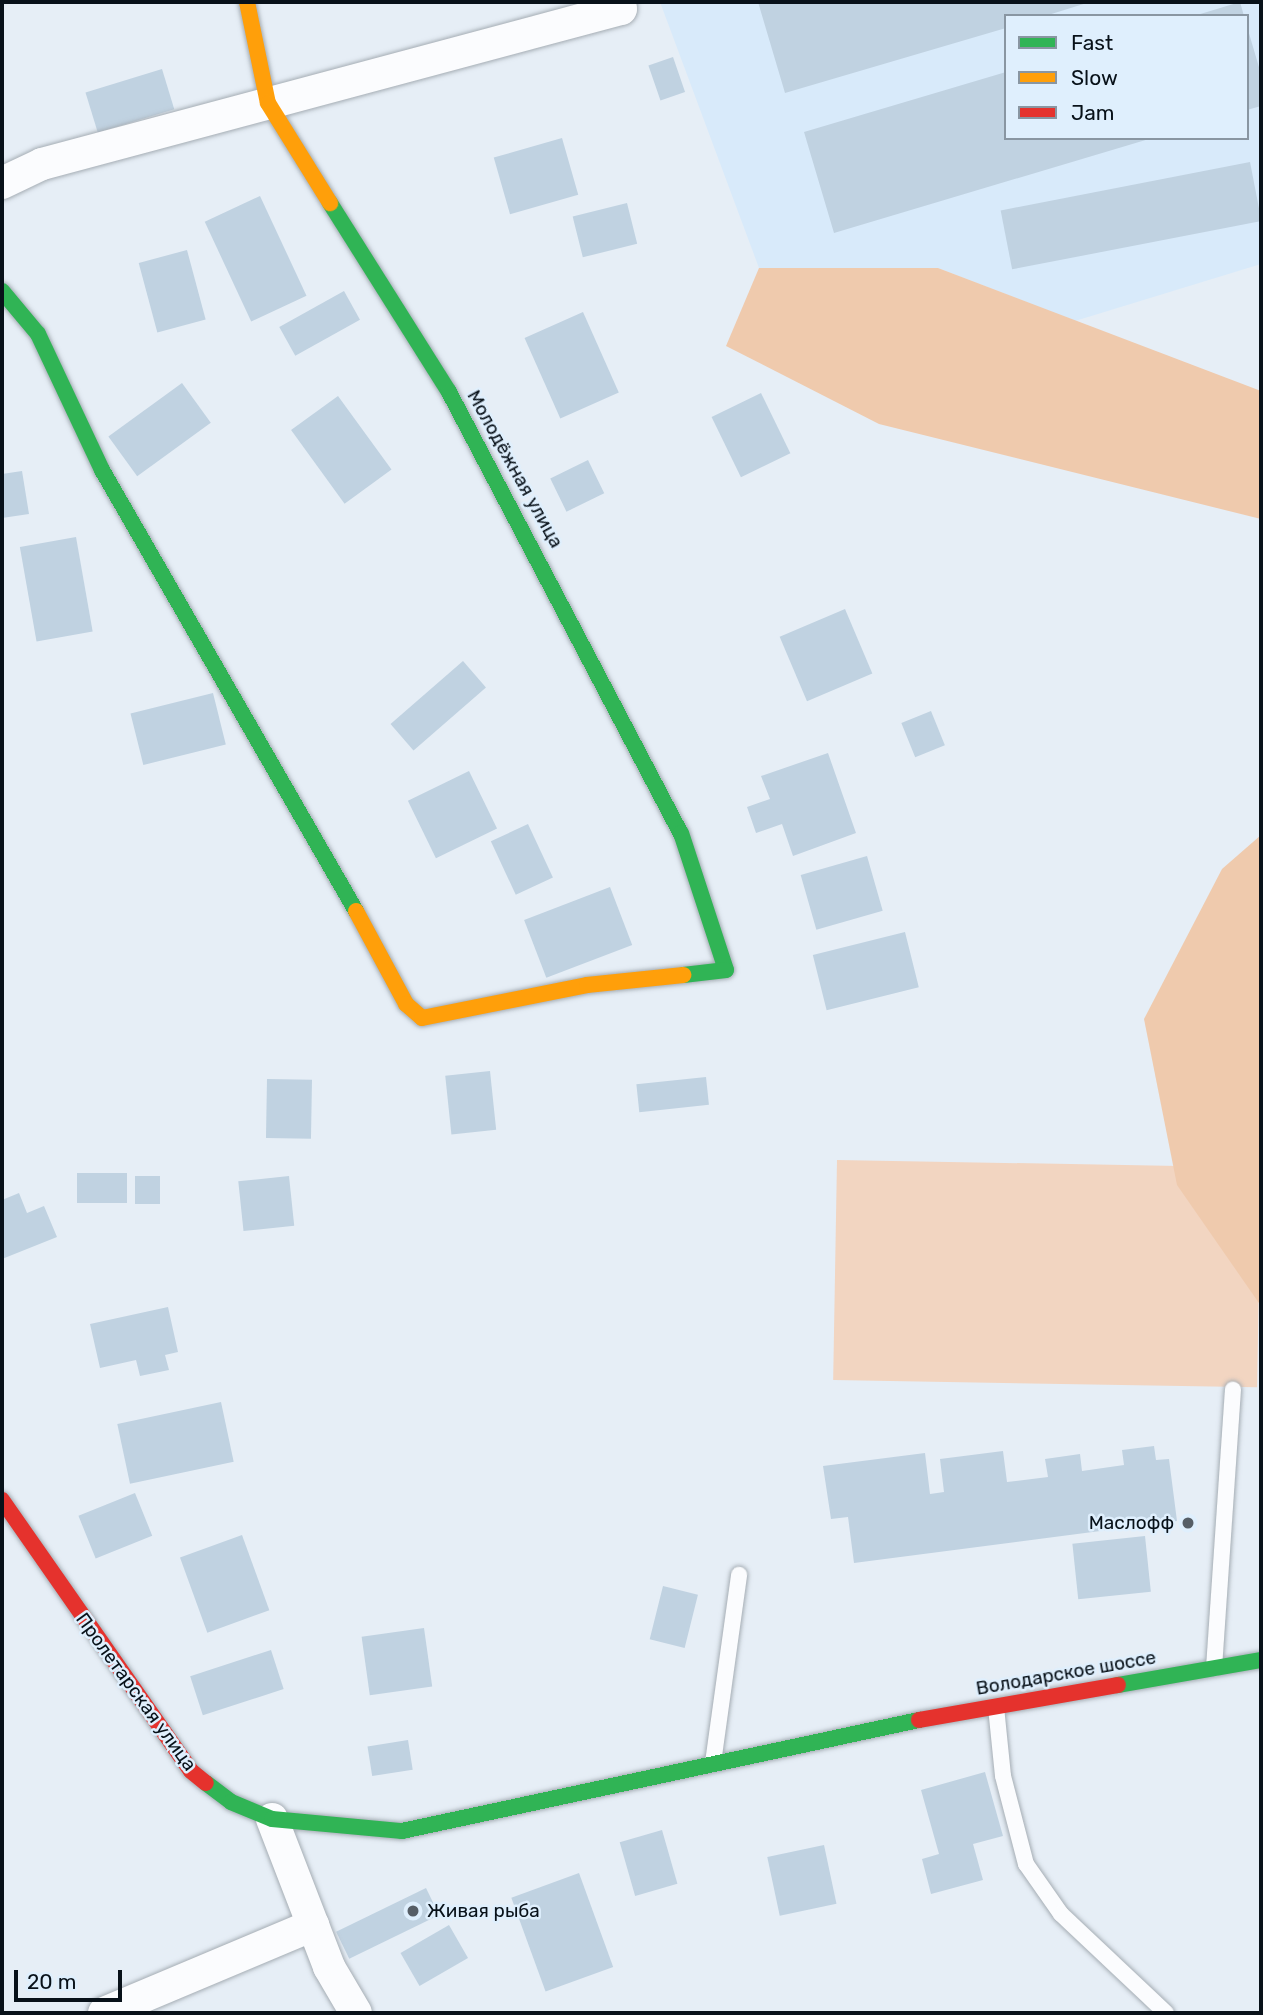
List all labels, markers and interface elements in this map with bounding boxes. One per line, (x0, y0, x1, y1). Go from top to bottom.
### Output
legend (1004, 14, 1249, 140)
text: Fast (1071, 30, 1113, 55)
text: Slow (1071, 65, 1118, 90)
text: Jam (1071, 100, 1115, 125)
street label: Молодёжная улица (462, 386, 568, 552)
place label: Маслофф (1089, 1512, 1174, 1534)
marker: Маслофф (1180, 1515, 1196, 1531)
street label: Пролетарская улица (71, 1609, 201, 1775)
street label: Володарское шоссе (974, 1646, 1158, 1700)
place label: Живая рыба (427, 1900, 540, 1922)
marker: Живая рыба (405, 1903, 421, 1919)
scale bar (18, 1955, 126, 1999)
text: 20 m (27, 1969, 76, 1994)

